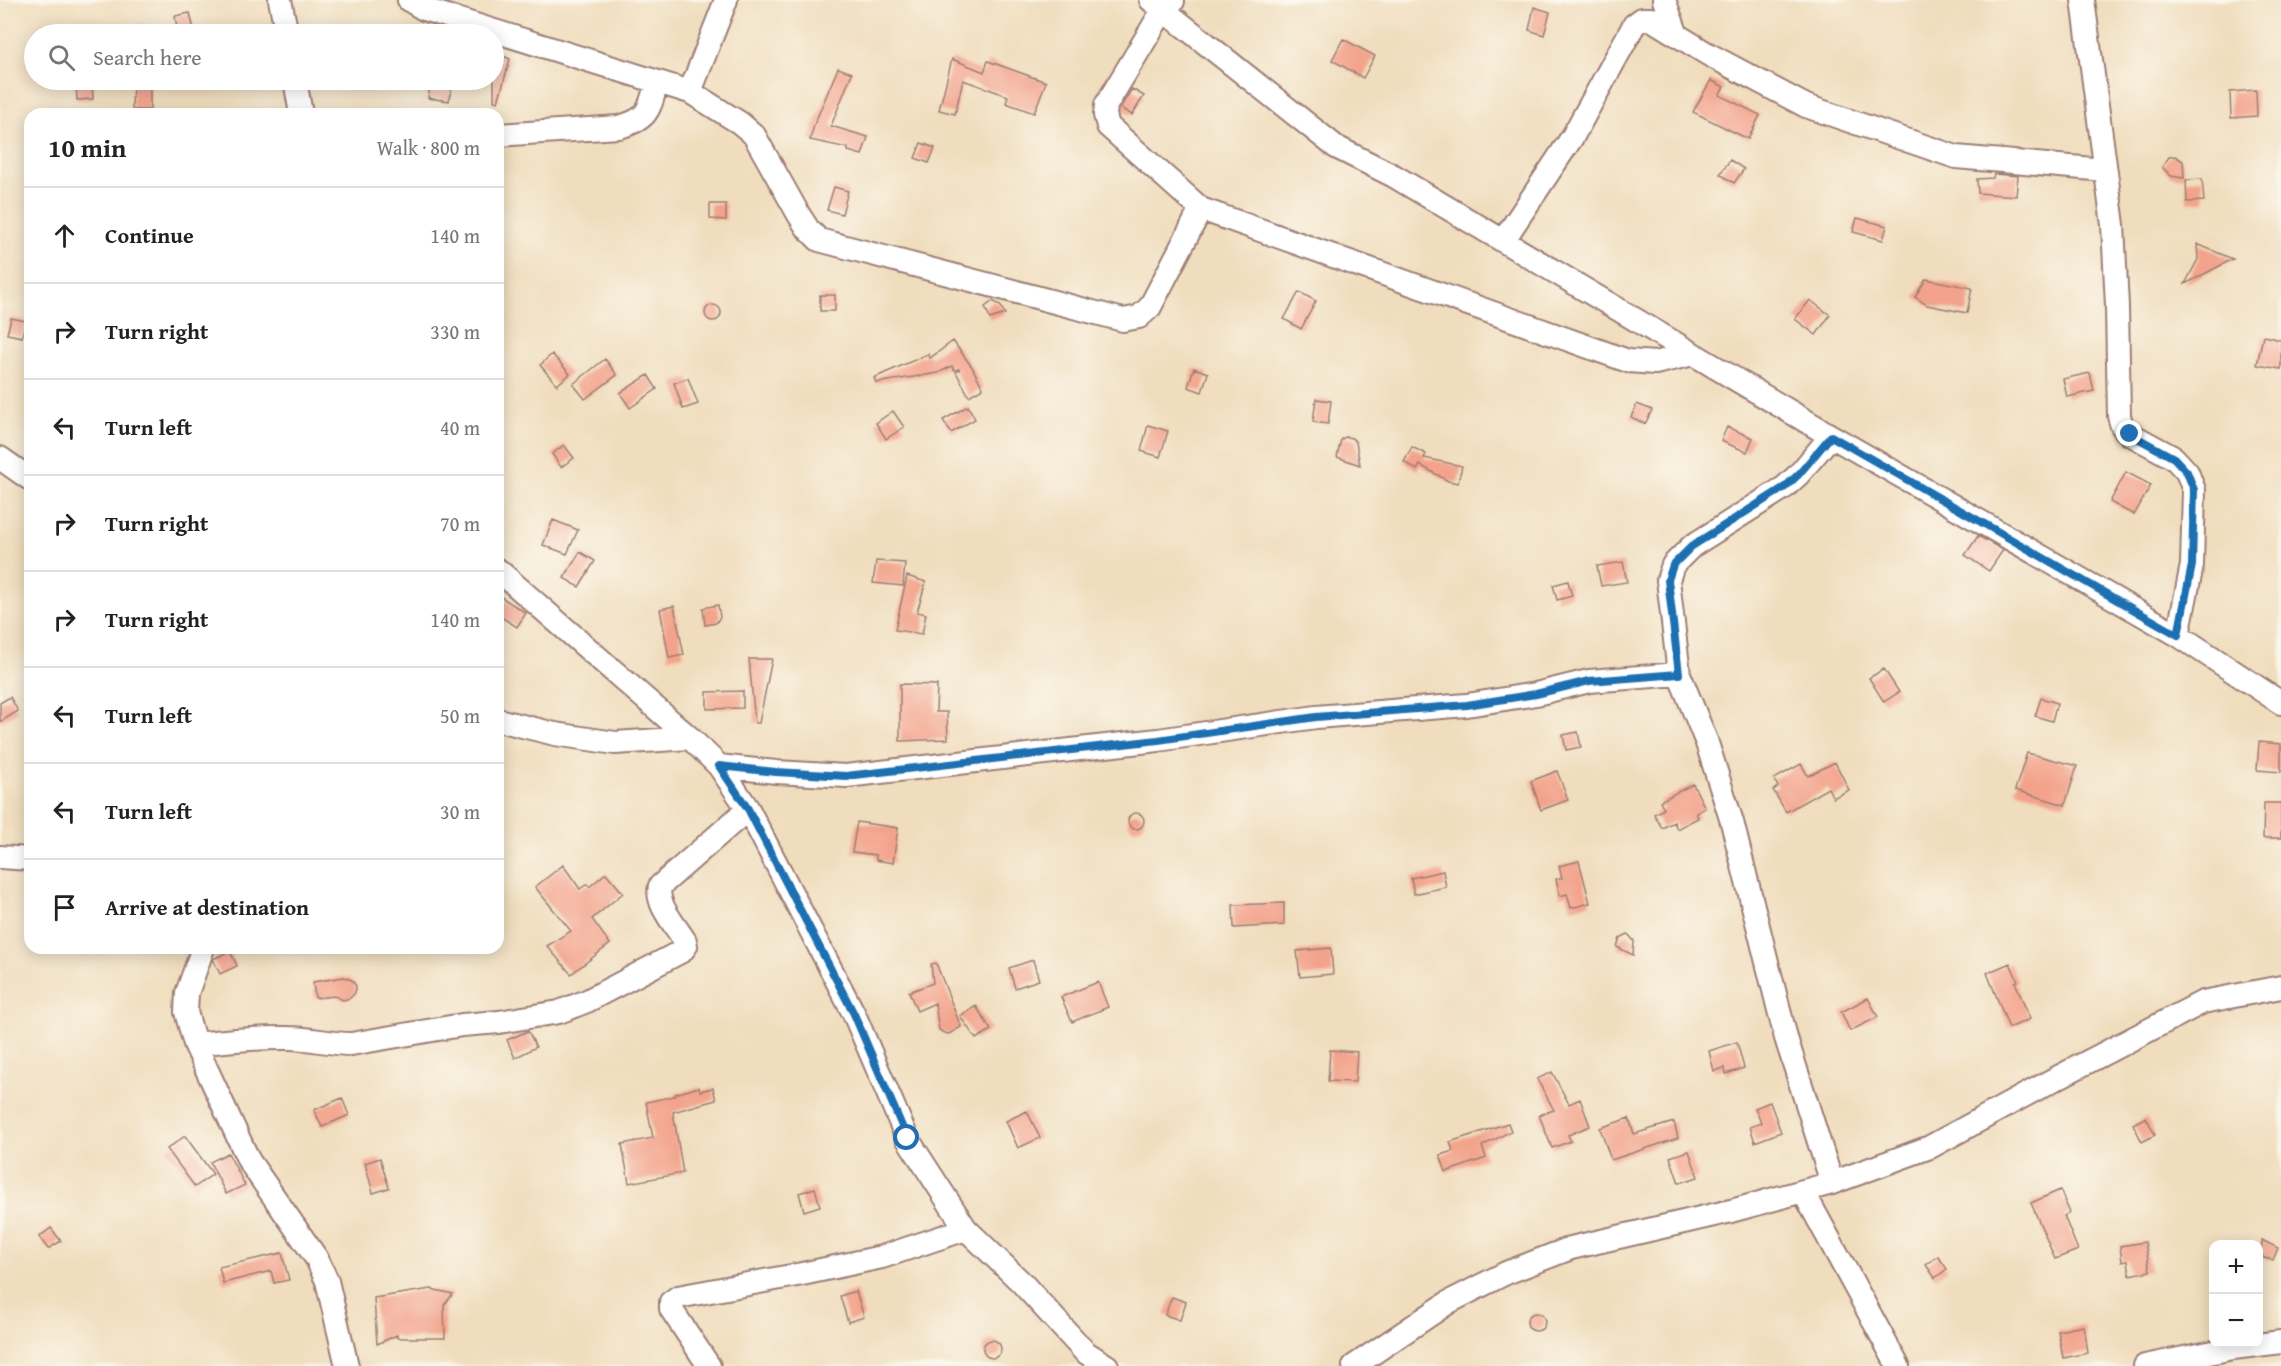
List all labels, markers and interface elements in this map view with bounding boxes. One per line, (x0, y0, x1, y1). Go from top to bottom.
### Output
search box (24, 24, 504, 90)
icon: search (45, 41, 78, 74)
text: Search here (93, 41, 202, 73)
text: 10 min (48, 128, 126, 167)
text: Walk · 800 m (377, 133, 480, 162)
icon: ahead (48, 219, 81, 252)
text: Continue (105, 219, 194, 251)
text: 140 m (430, 221, 480, 250)
icon: right (48, 315, 81, 348)
text: Turn right (105, 315, 208, 347)
text: 330 m (430, 317, 480, 346)
icon: left (48, 411, 81, 444)
text: Turn left (105, 411, 192, 443)
text: 40 m (440, 413, 480, 442)
route end (2116, 420, 2142, 446)
icon: right (48, 507, 81, 540)
text: Turn right (105, 507, 208, 539)
text: 70 m (440, 509, 480, 538)
icon: right (48, 603, 81, 636)
text: Turn right (105, 603, 208, 635)
text: 140 m (430, 605, 480, 634)
icon: left (48, 699, 81, 732)
text: Turn left (105, 699, 192, 731)
text: 50 m (440, 701, 480, 730)
icon: left (48, 795, 81, 828)
text: Turn left (105, 795, 192, 827)
text: 30 m (440, 797, 480, 826)
icon: arrive (48, 891, 81, 924)
text: Arrive at destination (105, 891, 309, 923)
route start (893, 1124, 919, 1150)
map controls (2209, 1240, 2263, 1348)
button: + (2209, 1240, 2263, 1294)
button: − (2209, 1294, 2263, 1348)

